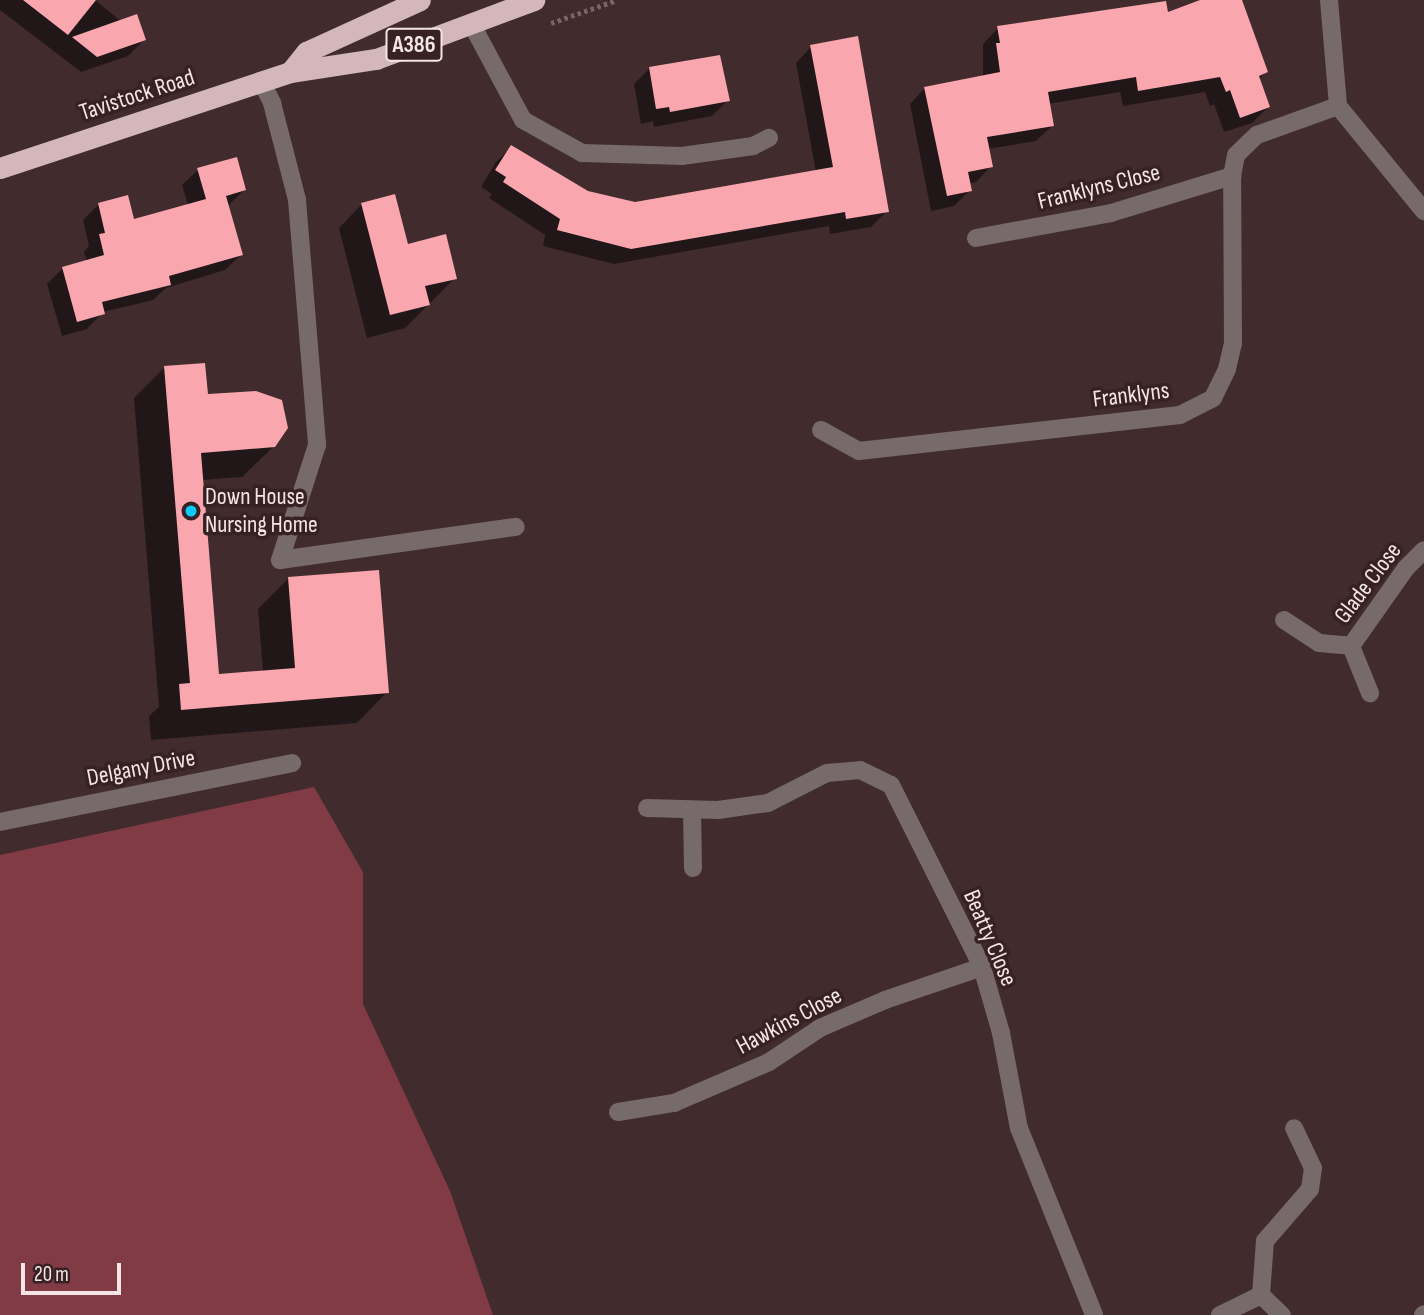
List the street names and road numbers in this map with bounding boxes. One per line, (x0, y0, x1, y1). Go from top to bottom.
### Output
road number: A386 (384, 26, 444, 64)
street label: Tavistock Road (76, 63, 198, 127)
street label: Franklyns Close (1035, 158, 1163, 216)
street label: Franklyns (1091, 376, 1171, 414)
street label: Glade Close (1328, 537, 1408, 629)
street label: Delgany Drive (84, 743, 198, 793)
street label: Beatty Close (957, 886, 1023, 990)
street label: Hawkins Close (731, 981, 847, 1061)

